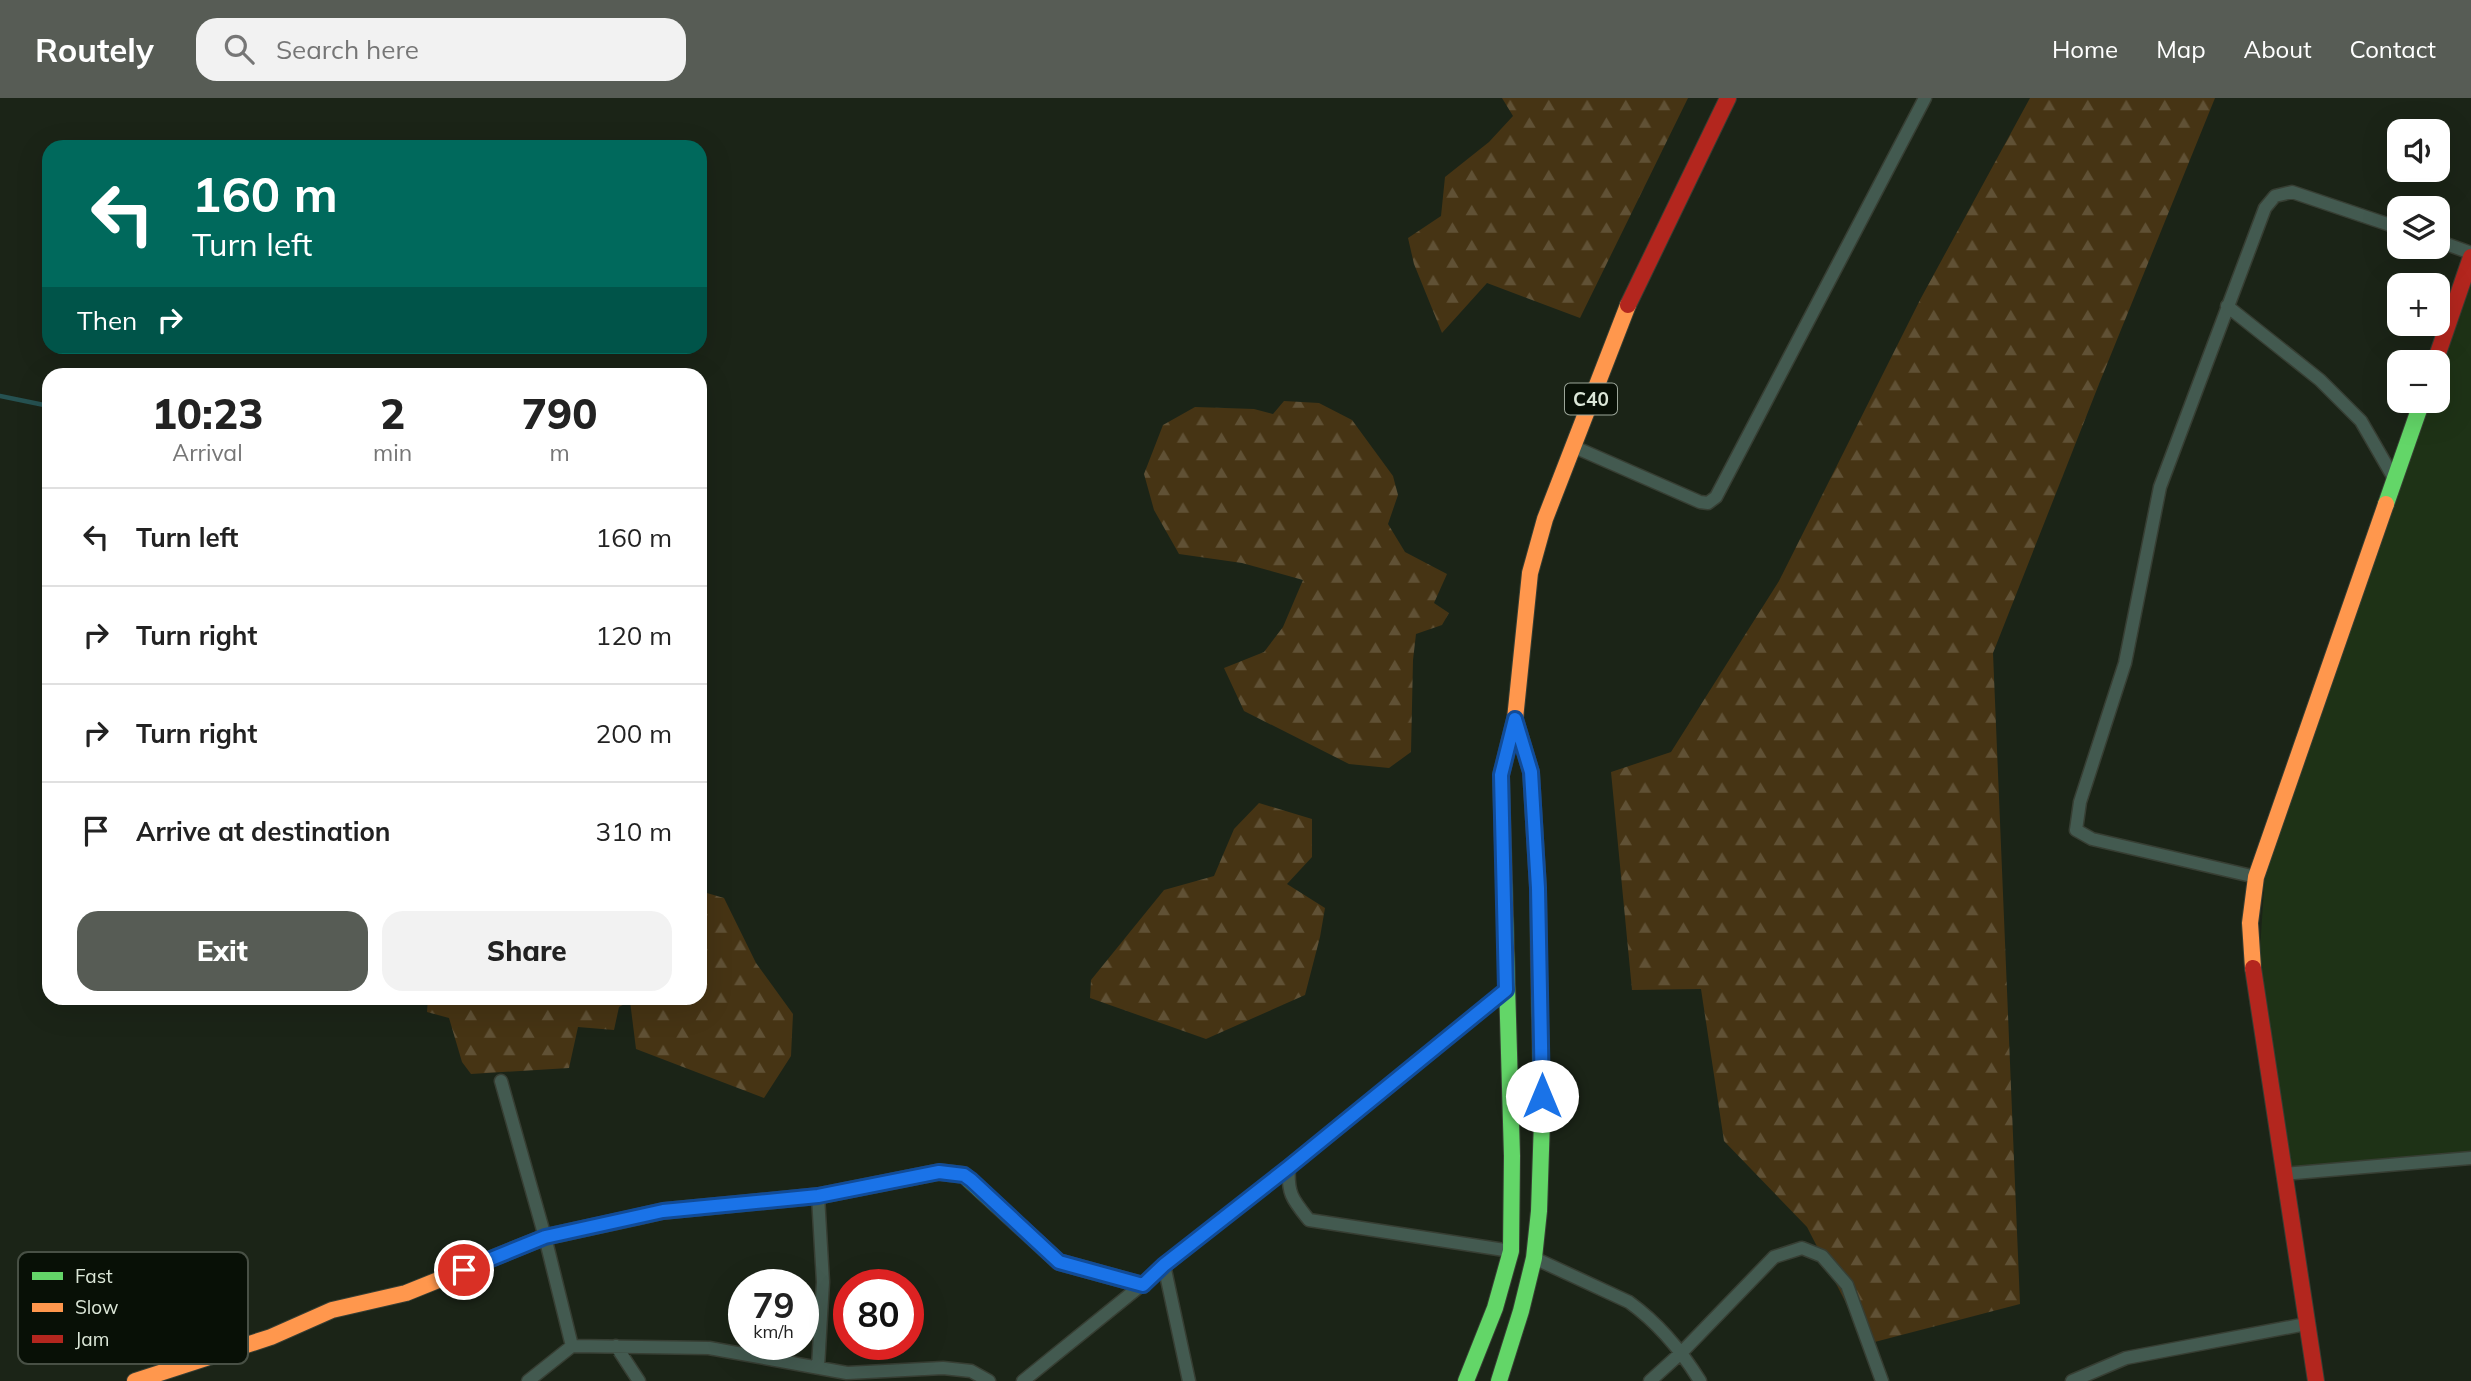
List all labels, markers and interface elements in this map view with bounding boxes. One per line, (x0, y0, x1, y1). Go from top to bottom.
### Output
search box (196, 18, 686, 81)
text: Routely (35, 29, 154, 70)
icon: search (220, 30, 258, 68)
text: Search here (276, 33, 419, 66)
text: Home (2052, 34, 2118, 64)
text: Map (2156, 34, 2206, 64)
text: About (2244, 34, 2312, 64)
text: Contact (2350, 34, 2436, 64)
map controls (2387, 119, 2450, 413)
button: sound (2387, 119, 2450, 182)
text: 160 m (192, 163, 338, 224)
icon: left (77, 168, 168, 259)
button: layers (2387, 196, 2450, 259)
text: Turn left (192, 224, 312, 264)
button: + (2387, 273, 2450, 336)
icon: right (151, 301, 189, 339)
text: Then (77, 304, 137, 337)
button: − (2387, 350, 2450, 413)
road number: C40 (1565, 384, 1617, 414)
text: 10:23 (152, 387, 263, 440)
text: 2 (380, 387, 405, 440)
text: 790 (522, 387, 597, 440)
text: Arrival (172, 438, 243, 467)
text: min (373, 438, 412, 467)
text: m (549, 438, 570, 467)
icon: left (77, 518, 115, 556)
text: Turn left (136, 521, 238, 554)
text: 160 m (596, 521, 672, 554)
icon: right (77, 616, 115, 654)
text: Turn right (136, 619, 257, 652)
text: 120 m (596, 619, 672, 652)
icon: right (77, 714, 115, 752)
text: Turn right (136, 717, 257, 750)
text: 200 m (596, 717, 672, 750)
icon: arrive (77, 812, 115, 850)
text: Arrive at destination (136, 815, 391, 848)
text: 310 m (596, 815, 672, 848)
button: Exit (77, 911, 368, 991)
button: Share (382, 911, 672, 991)
position arrow (1505, 1059, 1579, 1133)
pin (434, 1240, 494, 1300)
icon: arrive (445, 1251, 483, 1289)
legend (18, 1252, 248, 1364)
text: Fast (75, 1264, 113, 1288)
speed limit sign: 80 (833, 1269, 924, 1360)
text: 79 (752, 1283, 795, 1327)
text: Slow (75, 1295, 119, 1319)
text: km/h (753, 1320, 794, 1343)
text: Jam (75, 1327, 109, 1351)

